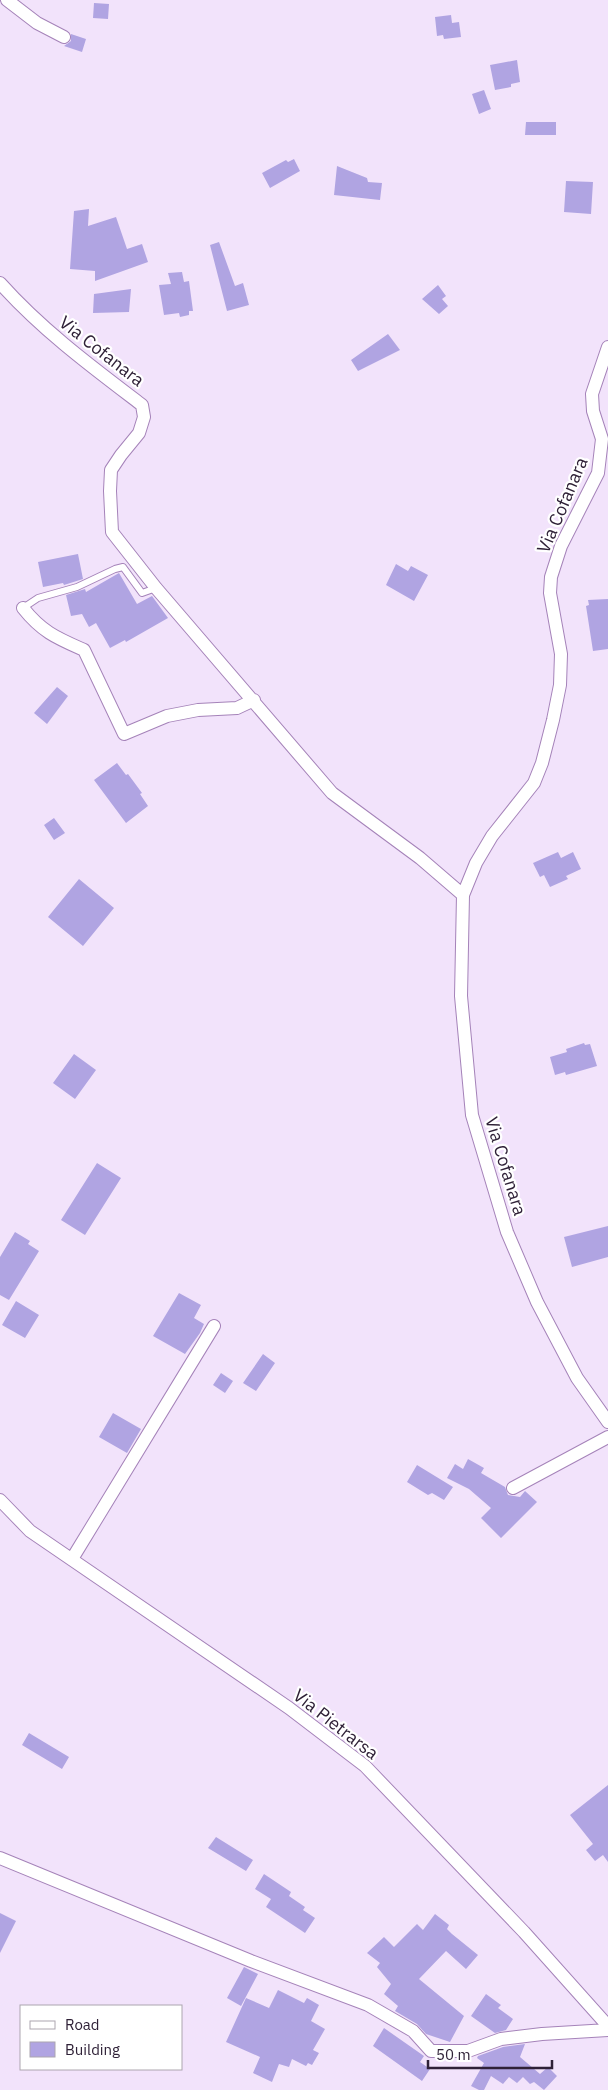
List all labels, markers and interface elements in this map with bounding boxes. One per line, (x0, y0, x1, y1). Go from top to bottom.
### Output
street label: Via Cofanara (55, 311, 150, 392)
street label: Via Cofanara (532, 453, 593, 556)
street label: Via Cofanara (480, 1114, 532, 1218)
street label: Via Pietrarsa (289, 1684, 384, 1765)
legend (20, 2005, 182, 2070)
text: Road (65, 2015, 100, 2034)
scale bar (428, 2038, 552, 2070)
text: Building (65, 2040, 120, 2059)
text: 50 m (436, 2045, 471, 2064)

